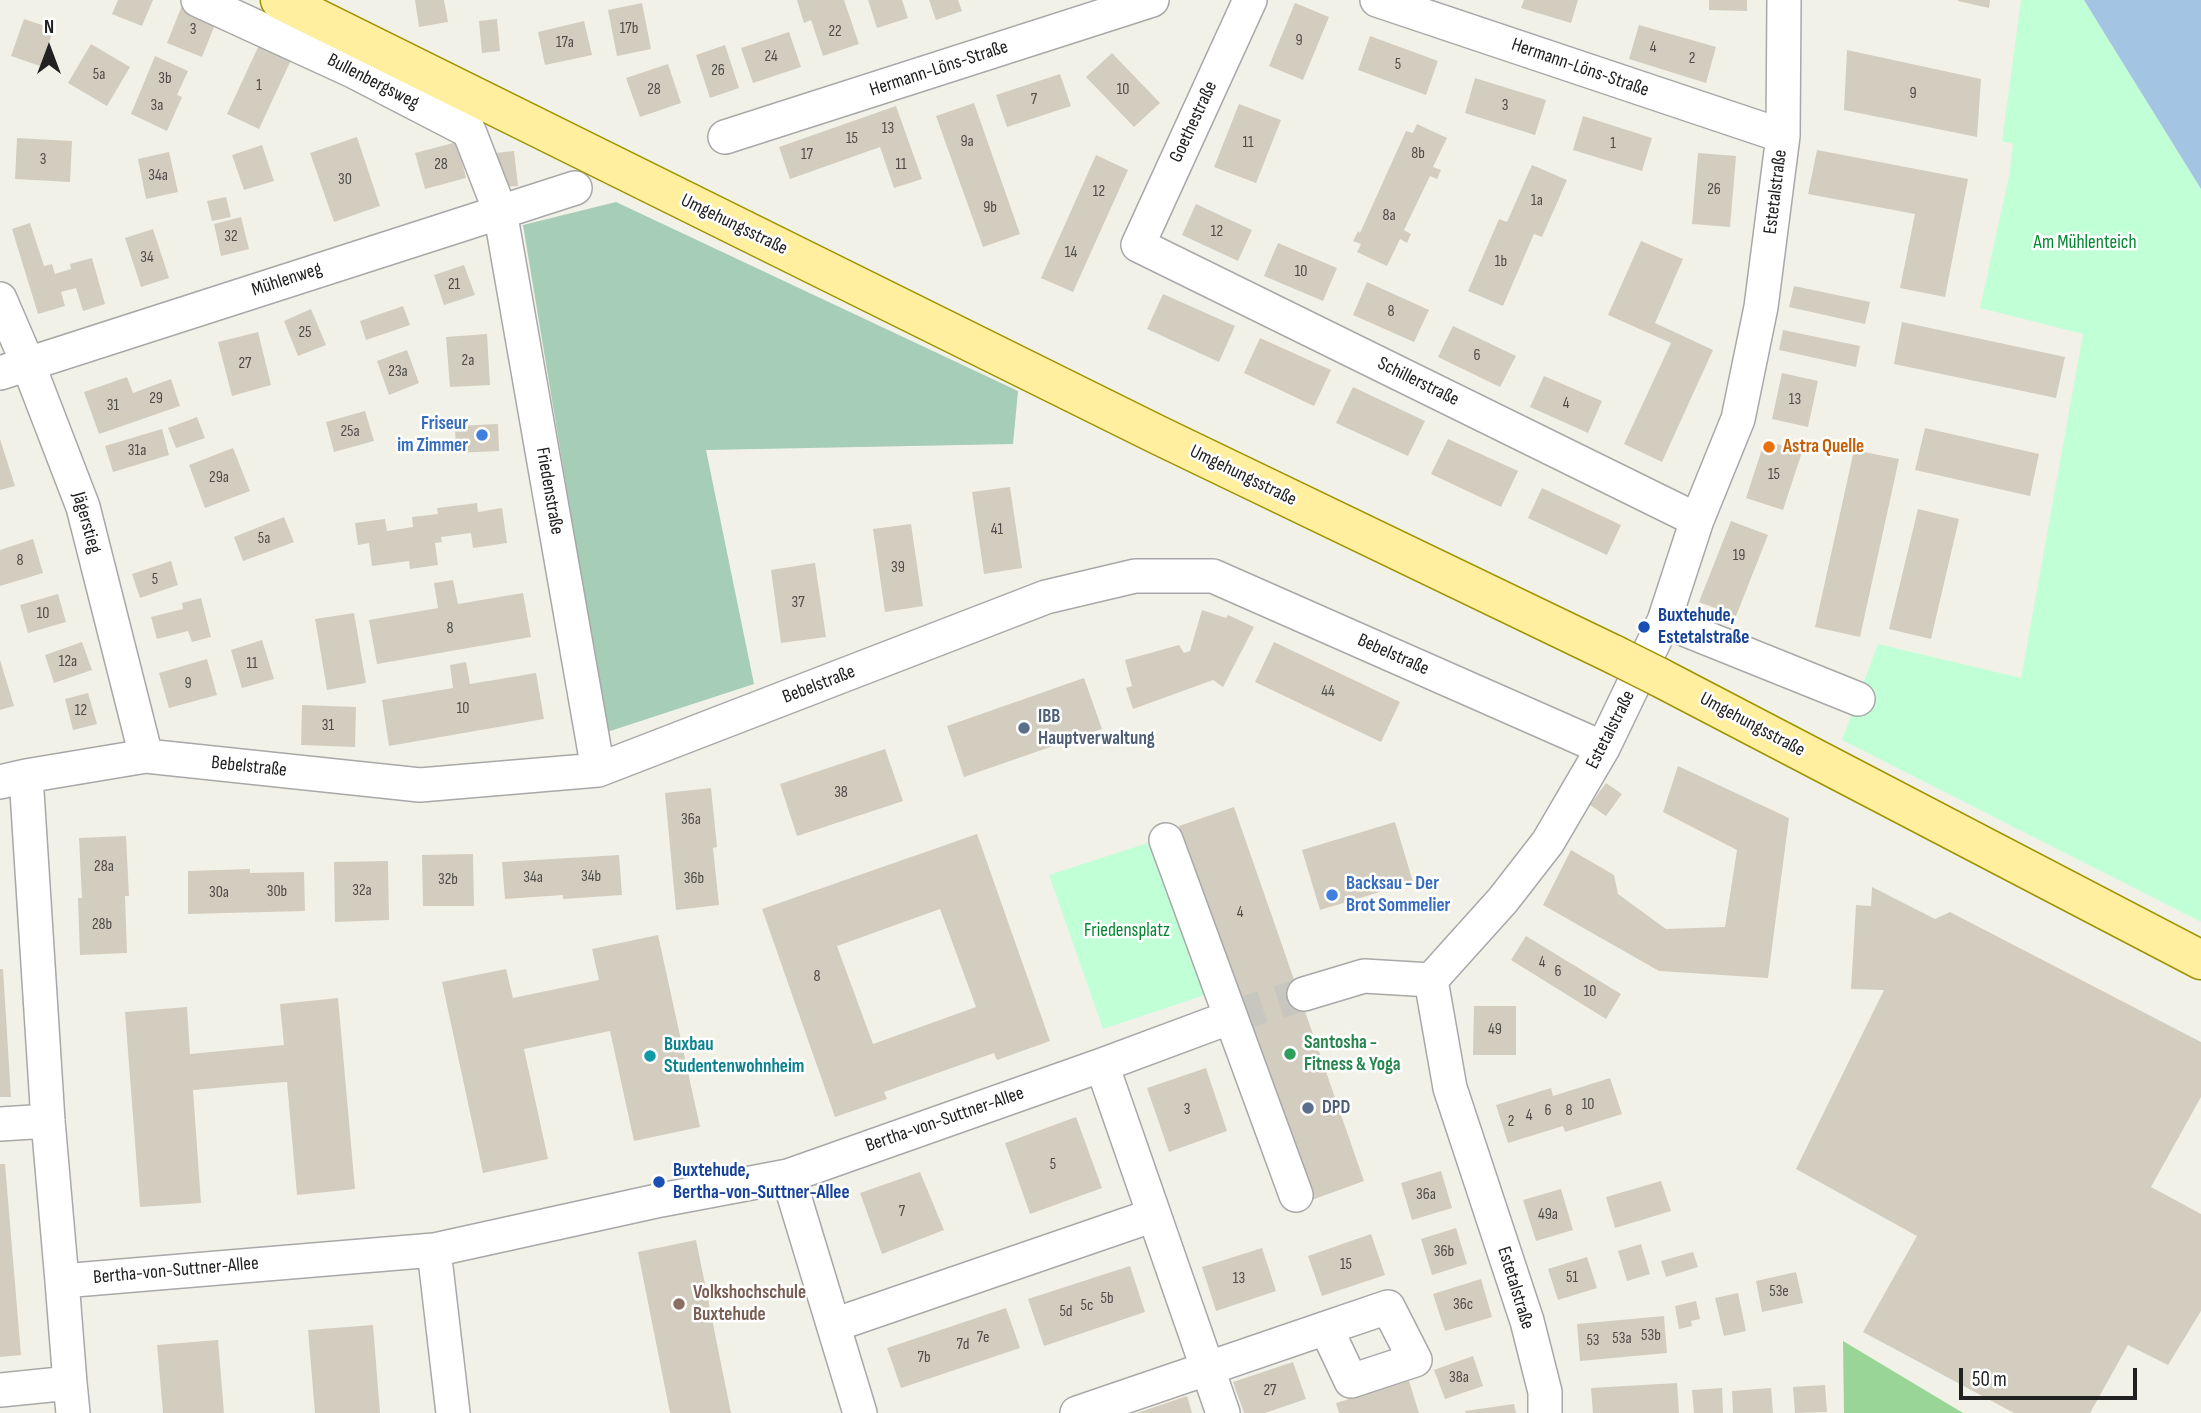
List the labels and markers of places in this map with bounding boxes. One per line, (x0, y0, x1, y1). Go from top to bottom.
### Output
place label: Friseur im Zimmer (397, 413, 468, 457)
marker: Friseur im Zimmer (474, 427, 490, 443)
place label: Astra Quelle (1783, 436, 1864, 458)
marker: Astra Quelle (1761, 439, 1777, 455)
place label: Buxtehude, Estetalstraße (1658, 605, 1749, 649)
marker: Buxtehude, Estetalstraße (1636, 619, 1652, 635)
place label: IBB Hauptverwaltung (1038, 706, 1155, 750)
marker: IBB Hauptverwaltung (1016, 720, 1032, 736)
place label: Backsau - Der Brot Sommelier (1346, 873, 1450, 917)
marker: Backsau - Der Brot Sommelier (1324, 887, 1340, 903)
place label: Santosha - Fitness & Yoga (1304, 1032, 1401, 1076)
place label: Buxbau Studentenwohnheim (664, 1034, 804, 1078)
marker: Santosha - Fitness & Yoga (1282, 1046, 1298, 1062)
marker: Buxbau Studentenwohnheim (642, 1048, 658, 1064)
place label: DPD (1322, 1097, 1350, 1119)
marker: DPD (1300, 1100, 1316, 1116)
place label: Buxtehude, Bertha-von-Suttner-Allee (673, 1160, 850, 1204)
marker: Buxtehude, Bertha-von-Suttner-Allee (651, 1174, 667, 1190)
place label: Volkshochschule Buxtehude (693, 1282, 806, 1326)
marker: Volkshochschule Buxtehude (671, 1296, 687, 1312)

